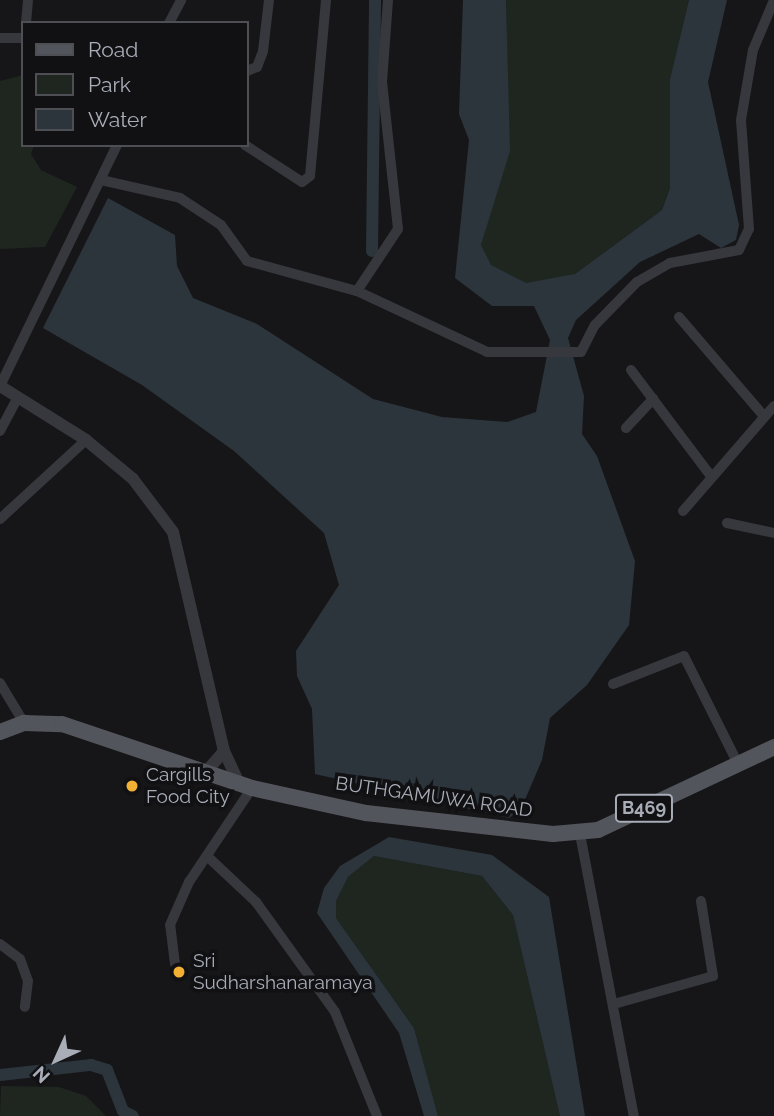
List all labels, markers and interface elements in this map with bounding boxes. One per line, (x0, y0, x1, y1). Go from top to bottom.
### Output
legend (21, 21, 248, 147)
text: Road (88, 37, 138, 62)
text: Park (88, 72, 131, 97)
text: Water (88, 107, 147, 132)
place label: Cargills Food City (146, 764, 230, 808)
street label: BUTHGAMUWA ROAD (334, 772, 534, 822)
marker: Cargills Food City (124, 778, 140, 794)
road number: B469 (614, 794, 674, 822)
place label: Sri Sudharshanaramaya (193, 950, 373, 994)
marker: Sri Sudharshanaramaya (171, 964, 187, 980)
north arrow (21, 1025, 91, 1095)
text: N (28, 1062, 54, 1088)

